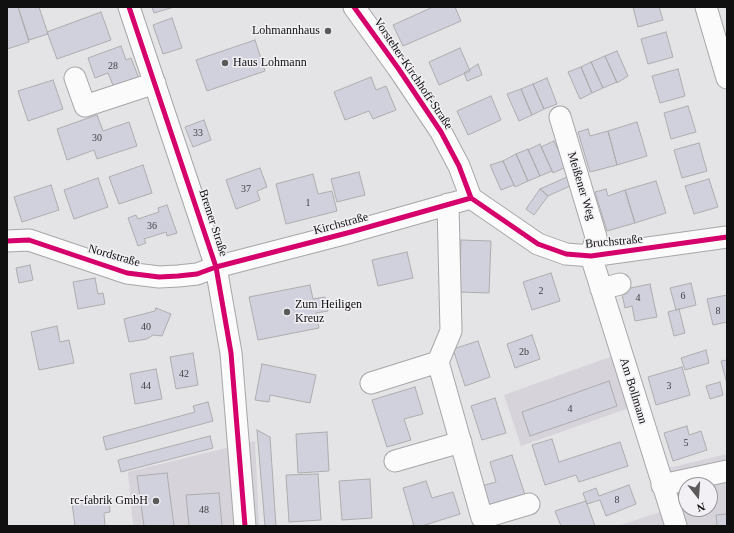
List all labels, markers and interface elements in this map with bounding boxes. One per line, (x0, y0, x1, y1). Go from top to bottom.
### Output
street label: Vorsteher-Kirchhoff-Straße (370, 16, 456, 132)
place label: Lohmannhaus (252, 24, 320, 38)
marker: Lohmannhaus (323, 26, 333, 36)
place label: Haus Lohmann (233, 56, 307, 70)
marker: Haus Lohmann (220, 58, 230, 68)
house number: 28 (108, 60, 118, 72)
house number: 33 (193, 127, 203, 139)
house number: 30 (92, 132, 102, 144)
street label: Meißener Weg (564, 150, 598, 222)
house number: 37 (241, 183, 251, 195)
street label: Bremer Straße (195, 188, 231, 258)
house number: 1 (306, 197, 310, 209)
street label: Kirchstraße (312, 210, 370, 238)
house number: 36 (147, 220, 157, 232)
street label: Bruchstraße (584, 232, 644, 252)
street label: Nordstraße (86, 242, 142, 270)
house number: 2 (538, 285, 544, 297)
house number: 6 (680, 290, 686, 302)
house number: 4 (636, 292, 640, 304)
place label: Zum Heiligen Kreuz (295, 298, 362, 326)
house number: 8 (716, 305, 720, 317)
marker: Zum Heiligen Kreuz (282, 307, 292, 317)
house number: 40 (141, 321, 151, 333)
house number: 2b (519, 346, 529, 358)
street label: Am Bollmann (616, 356, 650, 426)
house number: 42 (179, 368, 189, 380)
house number: 44 (141, 380, 151, 392)
house number: 3 (666, 380, 672, 392)
house number: 4 (568, 403, 572, 415)
house number: 5 (684, 437, 688, 449)
north arrow (678, 477, 718, 517)
place label: rc-fabrik GmbH (70, 494, 148, 508)
house number: 8 (614, 494, 620, 506)
marker: rc-fabrik GmbH (151, 496, 161, 506)
text: N (696, 501, 707, 514)
house number: 48 (199, 504, 209, 516)

